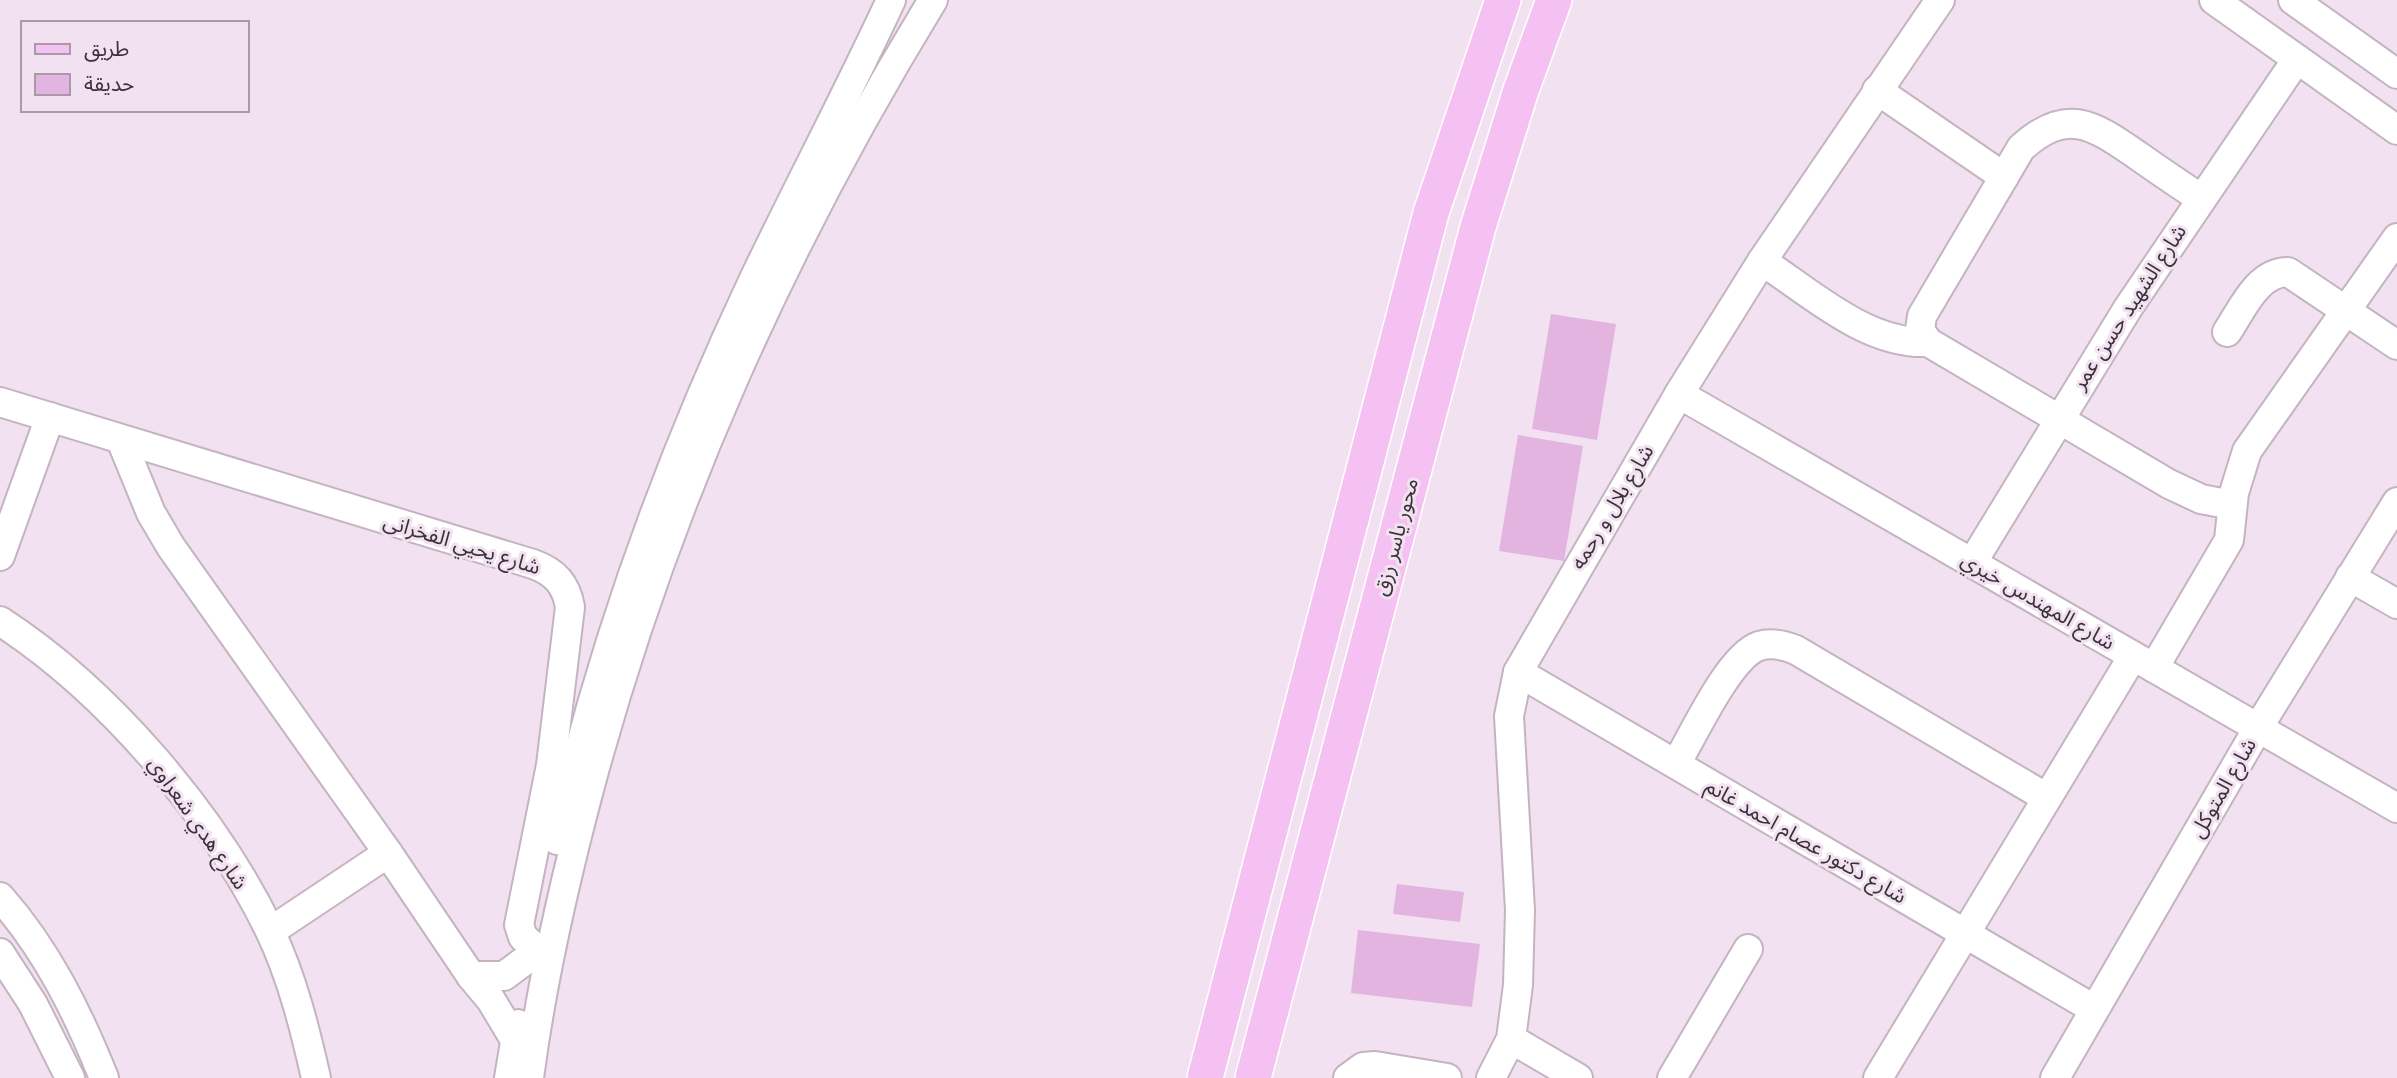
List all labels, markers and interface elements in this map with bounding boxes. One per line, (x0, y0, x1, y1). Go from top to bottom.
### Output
legend (21, 21, 248, 112)
text: طريق (84, 35, 129, 63)
text: حديقة (84, 70, 134, 98)
street label: شارع الشهيد حسن عمر (2065, 219, 2194, 396)
street label: شارع بلال و رحمه (1564, 439, 1661, 575)
street label: محور ياسر رزق (1367, 475, 1425, 599)
street label: شارع يحيي الفخرانى (380, 507, 544, 583)
street label: شارع المهندس خيري (1955, 546, 2120, 658)
street label: شارع المتوكل (2183, 733, 2264, 843)
street label: شارع هدي شعراوي (140, 751, 254, 896)
street label: شارع دكتور عصام احمد غانم (1699, 772, 1912, 912)

